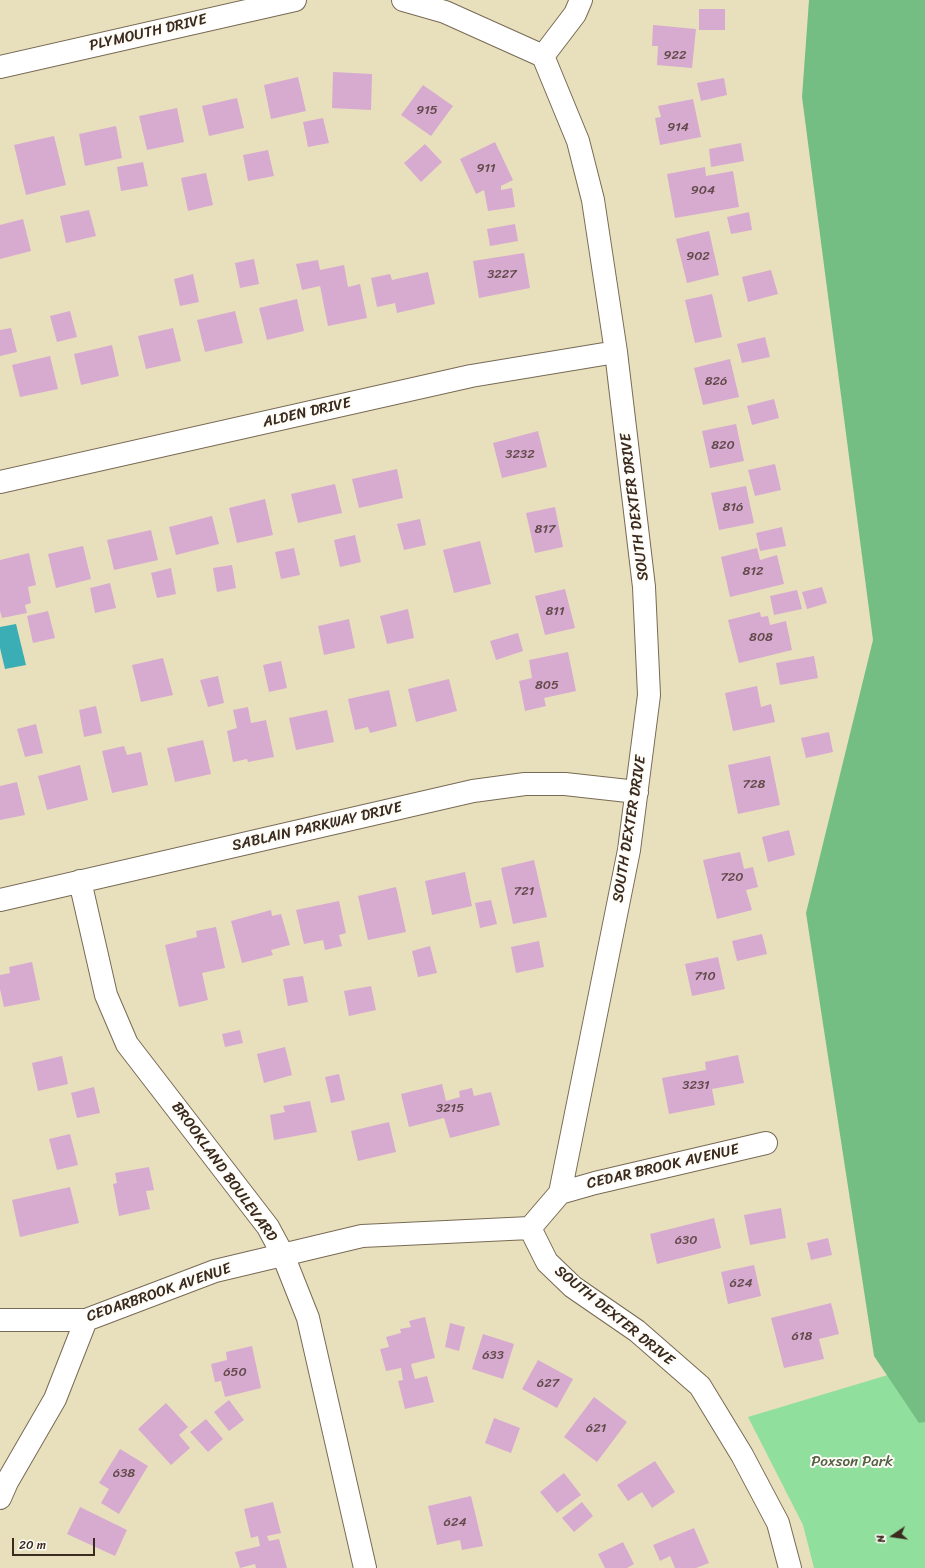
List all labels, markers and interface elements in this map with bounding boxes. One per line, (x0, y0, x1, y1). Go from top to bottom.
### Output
street label: PLYMOUTH DRIVE (88, 11, 208, 55)
house number: 922 (664, 48, 686, 64)
house number: 915 (416, 103, 438, 119)
house number: 914 (667, 120, 689, 136)
house number: 911 (476, 161, 496, 177)
house number: 904 (691, 183, 715, 199)
house number: 902 (686, 249, 710, 265)
house number: 3227 (487, 267, 517, 283)
house number: 826 (705, 374, 727, 390)
street label: ALDEN DRIVE (261, 394, 353, 432)
street label: SOUTH DEXTER DRIVE (617, 432, 653, 582)
house number: 820 (711, 438, 735, 454)
house number: 3232 (505, 447, 535, 463)
house number: 816 (723, 500, 743, 516)
house number: 817 (535, 522, 555, 538)
house number: 812 (743, 564, 763, 580)
house number: 811 (546, 604, 564, 620)
house number: 808 (749, 630, 773, 646)
house number: 805 (535, 678, 559, 694)
street label: SOUTH DEXTER DRIVE (609, 754, 651, 904)
house number: 728 (743, 777, 765, 793)
street label: SABLAIN PARKWAY DRIVE (230, 799, 404, 855)
house number: 720 (720, 870, 744, 886)
house number: 721 (514, 884, 534, 900)
house number: 710 (694, 969, 716, 985)
house number: 3231 (682, 1078, 710, 1094)
street label: BROOKLAND BOULEVARD (167, 1099, 281, 1245)
house number: 3215 (436, 1101, 464, 1117)
street label: CEDAR BROOK AVENUE (585, 1141, 741, 1193)
house number: 630 (675, 1233, 697, 1249)
street label: CEDARBROOK AVENUE (84, 1260, 234, 1326)
street label: SOUTH DEXTER DRIVE (551, 1262, 677, 1370)
house number: 624 (729, 1276, 753, 1292)
house number: 618 (792, 1329, 812, 1345)
house number: 633 (482, 1348, 504, 1364)
house number: 650 (223, 1365, 247, 1381)
house number: 627 (537, 1376, 559, 1392)
house number: 621 (586, 1421, 606, 1437)
park label: Poxson Park (811, 1453, 893, 1471)
house number: 638 (113, 1466, 135, 1482)
house number: 624 (443, 1515, 467, 1531)
north arrow (873, 1516, 913, 1556)
scale bar (14, 1530, 97, 1556)
text: N (871, 1533, 891, 1545)
text: 20 m (19, 1534, 46, 1556)

